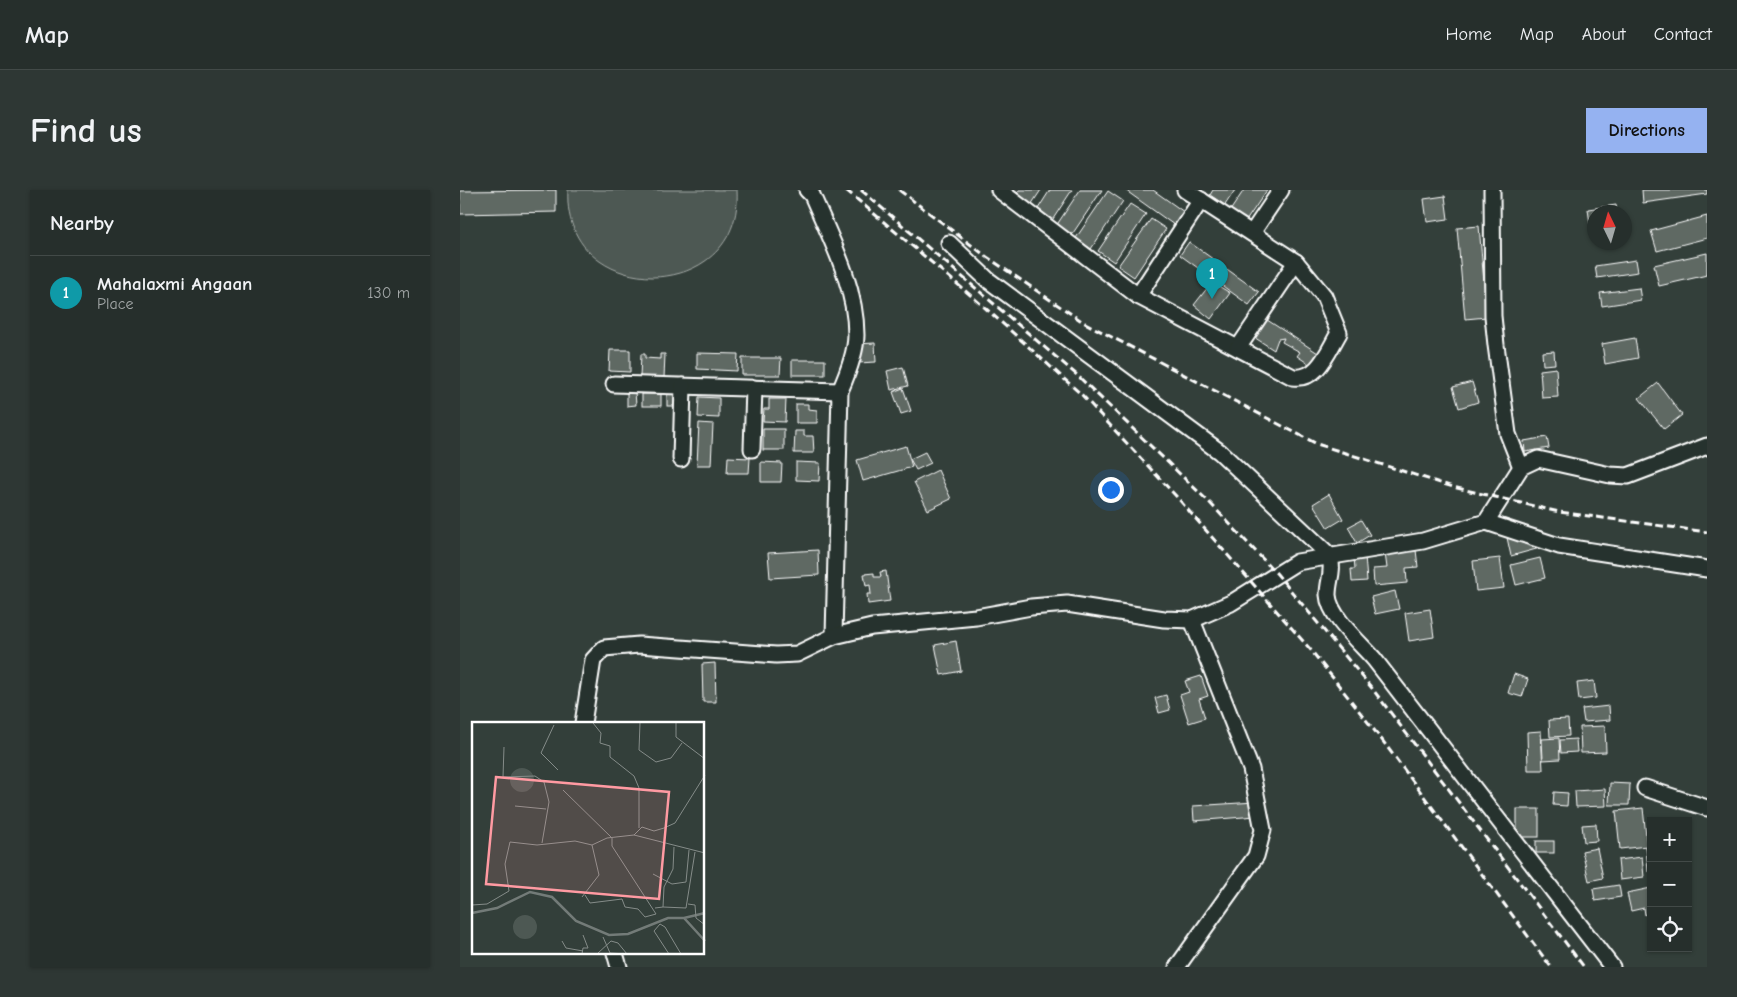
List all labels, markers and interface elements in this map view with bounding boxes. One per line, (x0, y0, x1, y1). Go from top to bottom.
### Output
text: Map (25, 21, 69, 49)
text: Home (1445, 24, 1492, 45)
text: Map (1520, 24, 1554, 45)
text: About (1582, 24, 1626, 45)
text: Contact (1654, 24, 1712, 45)
button: Directions (1586, 108, 1707, 153)
text: Find us (30, 110, 142, 151)
north arrow (1587, 205, 1632, 250)
text: Nearby (50, 211, 114, 235)
pin: 1 (1196, 258, 1228, 299)
text: Mahalaxmi Angaan (97, 273, 252, 295)
text: 1 (63, 284, 69, 302)
text: 130 m (367, 284, 410, 302)
text: Place (97, 295, 133, 313)
your location (1098, 477, 1124, 503)
inset map (472, 722, 705, 954)
map controls (1647, 817, 1692, 952)
button: + (1647, 817, 1692, 862)
button: − (1647, 862, 1692, 907)
button: locate (1647, 907, 1692, 952)

